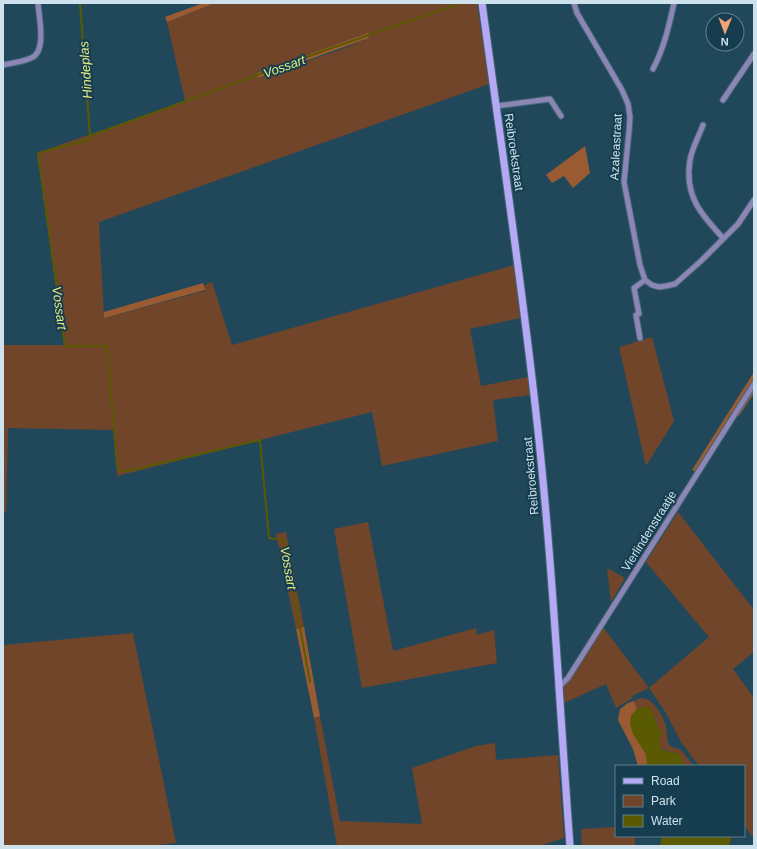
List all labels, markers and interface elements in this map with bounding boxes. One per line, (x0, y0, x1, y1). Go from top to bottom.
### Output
north arrow (705, 12, 745, 52)
text: N (721, 36, 729, 48)
water label: Hindeplas (76, 40, 95, 99)
water label: Vossart (261, 51, 309, 81)
street label: Reibroekstraat (502, 112, 526, 192)
street label: Azaleastraat (607, 113, 625, 181)
water label: Vossart (49, 285, 70, 332)
street label: Reibroekstraat (521, 436, 541, 515)
street label: Vierlindenstraatje (619, 488, 680, 574)
water label: Vossart (277, 545, 300, 592)
legend (615, 765, 745, 837)
text: Road (651, 774, 680, 788)
text: Park (651, 794, 677, 808)
text: Water (651, 814, 683, 828)

